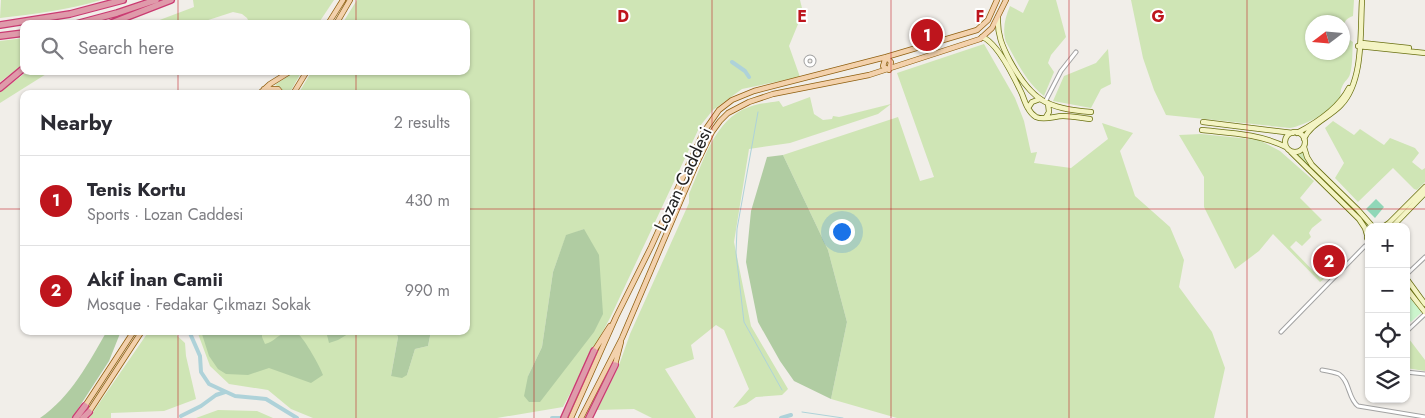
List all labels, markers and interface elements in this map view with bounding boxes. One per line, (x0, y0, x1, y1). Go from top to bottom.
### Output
text: D (617, 5, 629, 28)
text: E (797, 5, 807, 28)
text: F (976, 5, 984, 28)
text: G (1151, 5, 1165, 28)
north arrow (1305, 15, 1350, 60)
pin: 1 (911, 16, 943, 54)
search box (20, 20, 470, 75)
icon: search (38, 34, 66, 62)
text: Search here (78, 34, 174, 61)
text: Nearby (40, 108, 112, 138)
text: 2 results (394, 111, 450, 134)
street label: Lozan Caddesi (648, 123, 718, 235)
text: Tenis Kortu (87, 176, 186, 203)
text: 1 (52, 189, 60, 212)
text: 430 m (405, 189, 450, 212)
text: Sports · Lozan Caddesi (87, 203, 244, 226)
your location (829, 219, 855, 245)
map controls (1365, 223, 1410, 403)
button: + (1365, 223, 1410, 268)
pin: 2 (1313, 242, 1345, 280)
text: Akif İnan Camii (87, 266, 223, 293)
button: − (1365, 268, 1410, 313)
text: 2 (51, 279, 61, 302)
text: 990 m (405, 279, 450, 302)
text: Mosque · Fedakar Çıkmazı Sokak (87, 293, 311, 316)
button: locate (1365, 313, 1410, 358)
button: layers (1365, 358, 1410, 403)

